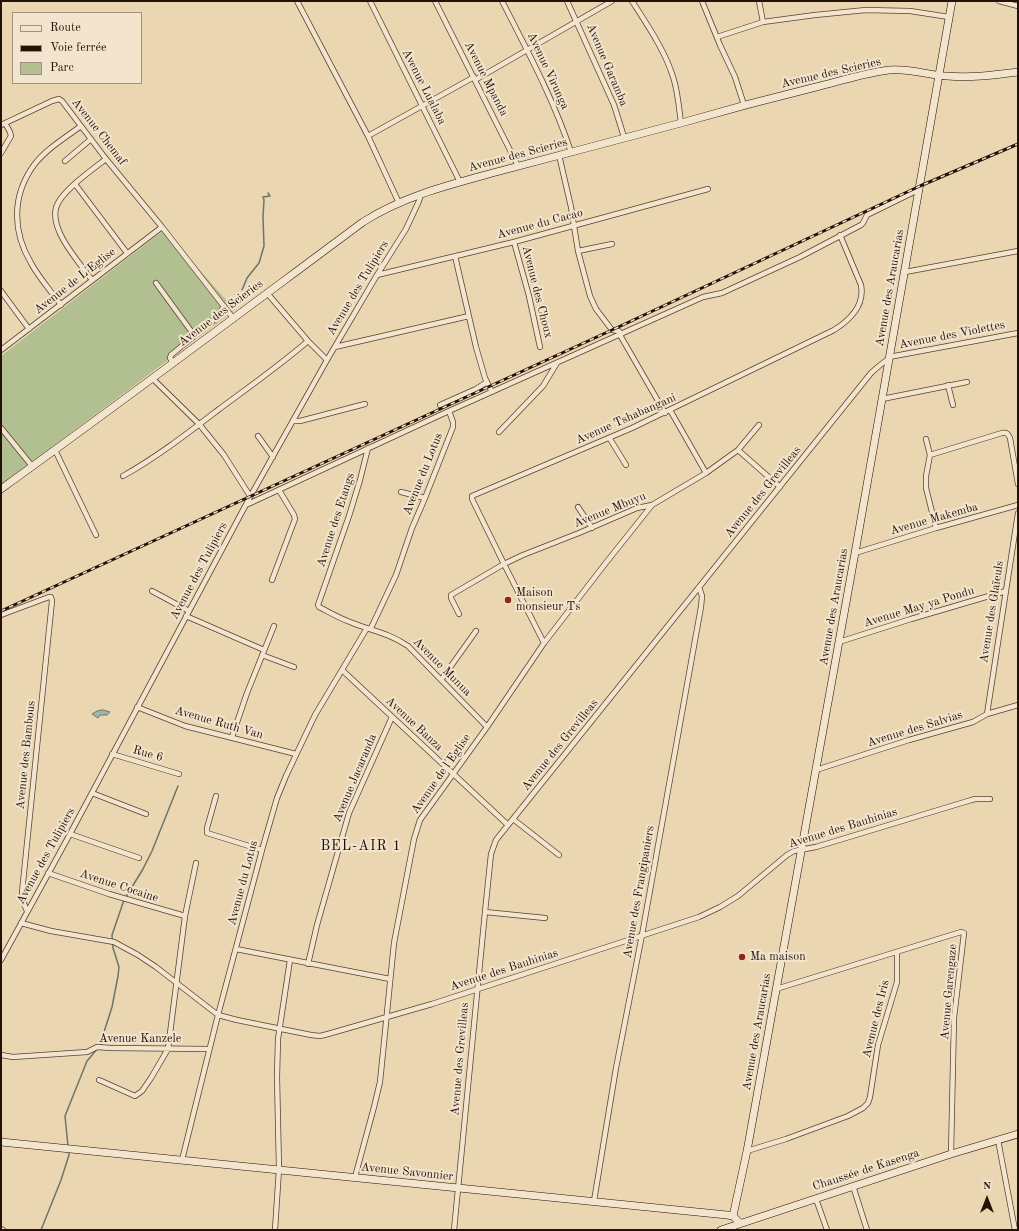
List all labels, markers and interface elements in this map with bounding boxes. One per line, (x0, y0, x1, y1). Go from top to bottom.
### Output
legend (12, 12, 142, 84)
street label: Avenue Garamba (583, 21, 631, 109)
text: Route (50, 22, 81, 34)
street label: Avenue Virunga (524, 30, 572, 112)
street label: Avenue Mpanda (461, 39, 511, 119)
text: Voie ferrée (50, 42, 107, 54)
street label: Avenue Lualaba (399, 47, 449, 127)
street label: Avenue des Scieries (780, 54, 882, 92)
text: Parc (50, 62, 74, 74)
street label: Avenue Chemaf (68, 96, 130, 168)
street label: Avenue des Scieries (467, 135, 569, 175)
street label: Avenue du Cacao (495, 206, 585, 242)
street label: Avenue des Araucarias (873, 228, 907, 348)
street label: Avenue des Tulipiers (324, 238, 392, 338)
street label: Avenue des Choux (519, 244, 555, 340)
street label: Avenue de L'Eglise (31, 245, 119, 317)
street label: Avenue des Scieries (176, 277, 266, 349)
street label: Avenue des Violettes (898, 318, 1006, 352)
street label: Avenue Tshabangani (574, 390, 678, 448)
street label: Avenue du Lotus (400, 431, 446, 517)
street label: Avenue des Grevilleas (722, 443, 804, 541)
street label: Avenue des Etangs (314, 471, 358, 569)
street label: Avenue Mbuyu (572, 489, 648, 531)
street label: Avenue Makemba (888, 500, 980, 538)
street label: Avenue des Tulipiers (167, 520, 231, 622)
street label: Avenue des Araucarias (817, 547, 851, 667)
street label: Avenue des Glaïeuls (977, 560, 1007, 664)
street label: Avenue May ya Pondu (862, 583, 976, 631)
place label: Maison monsieur Ts (516, 586, 580, 614)
marker: Maison monsieur Ts (503, 595, 513, 605)
street label: Avenue Munua (410, 635, 474, 699)
street label: Avenue Banza (382, 694, 446, 754)
street label: Avenue des Grevilleas (519, 696, 601, 794)
street label: Avenue des Bambous (13, 700, 39, 810)
street label: Avenue Ruth Van (173, 703, 265, 743)
street label: Avenue des Salvias (865, 708, 965, 750)
street label: Avenue de l'Eglise (408, 731, 474, 817)
street label: Avenue Jacaranda (330, 732, 380, 824)
street label: Rue 6 (131, 743, 165, 765)
street label: Avenue des Tulipiers (13, 805, 79, 907)
street label: Avenue des Bauhinias (787, 805, 899, 851)
street label: Avenue des Frangipaniers (620, 825, 658, 959)
district label: BEL-AIR 1 (320, 838, 402, 854)
street label: Avenue du Lotus (225, 839, 261, 927)
street label: Avenue Cocaine (78, 867, 160, 905)
street label: Avenue Garengaze (938, 943, 960, 1041)
street label: Avenue des Bauhinias (448, 946, 560, 994)
place label: Ma maison (750, 950, 806, 964)
marker: Ma maison (737, 952, 747, 962)
street label: Avenue des Araucarias (740, 972, 774, 1092)
street label: Avenue des Iris (859, 978, 893, 1060)
street label: Avenue des Grevilleas (448, 1002, 472, 1116)
street label: Avenue Kanzele (99, 1032, 181, 1046)
street label: Chaussée de Kasenga (811, 1146, 921, 1194)
street label: Avenue Savonnier (360, 1160, 454, 1184)
north arrow (967, 1179, 1007, 1219)
text: N (983, 1181, 991, 1192)

